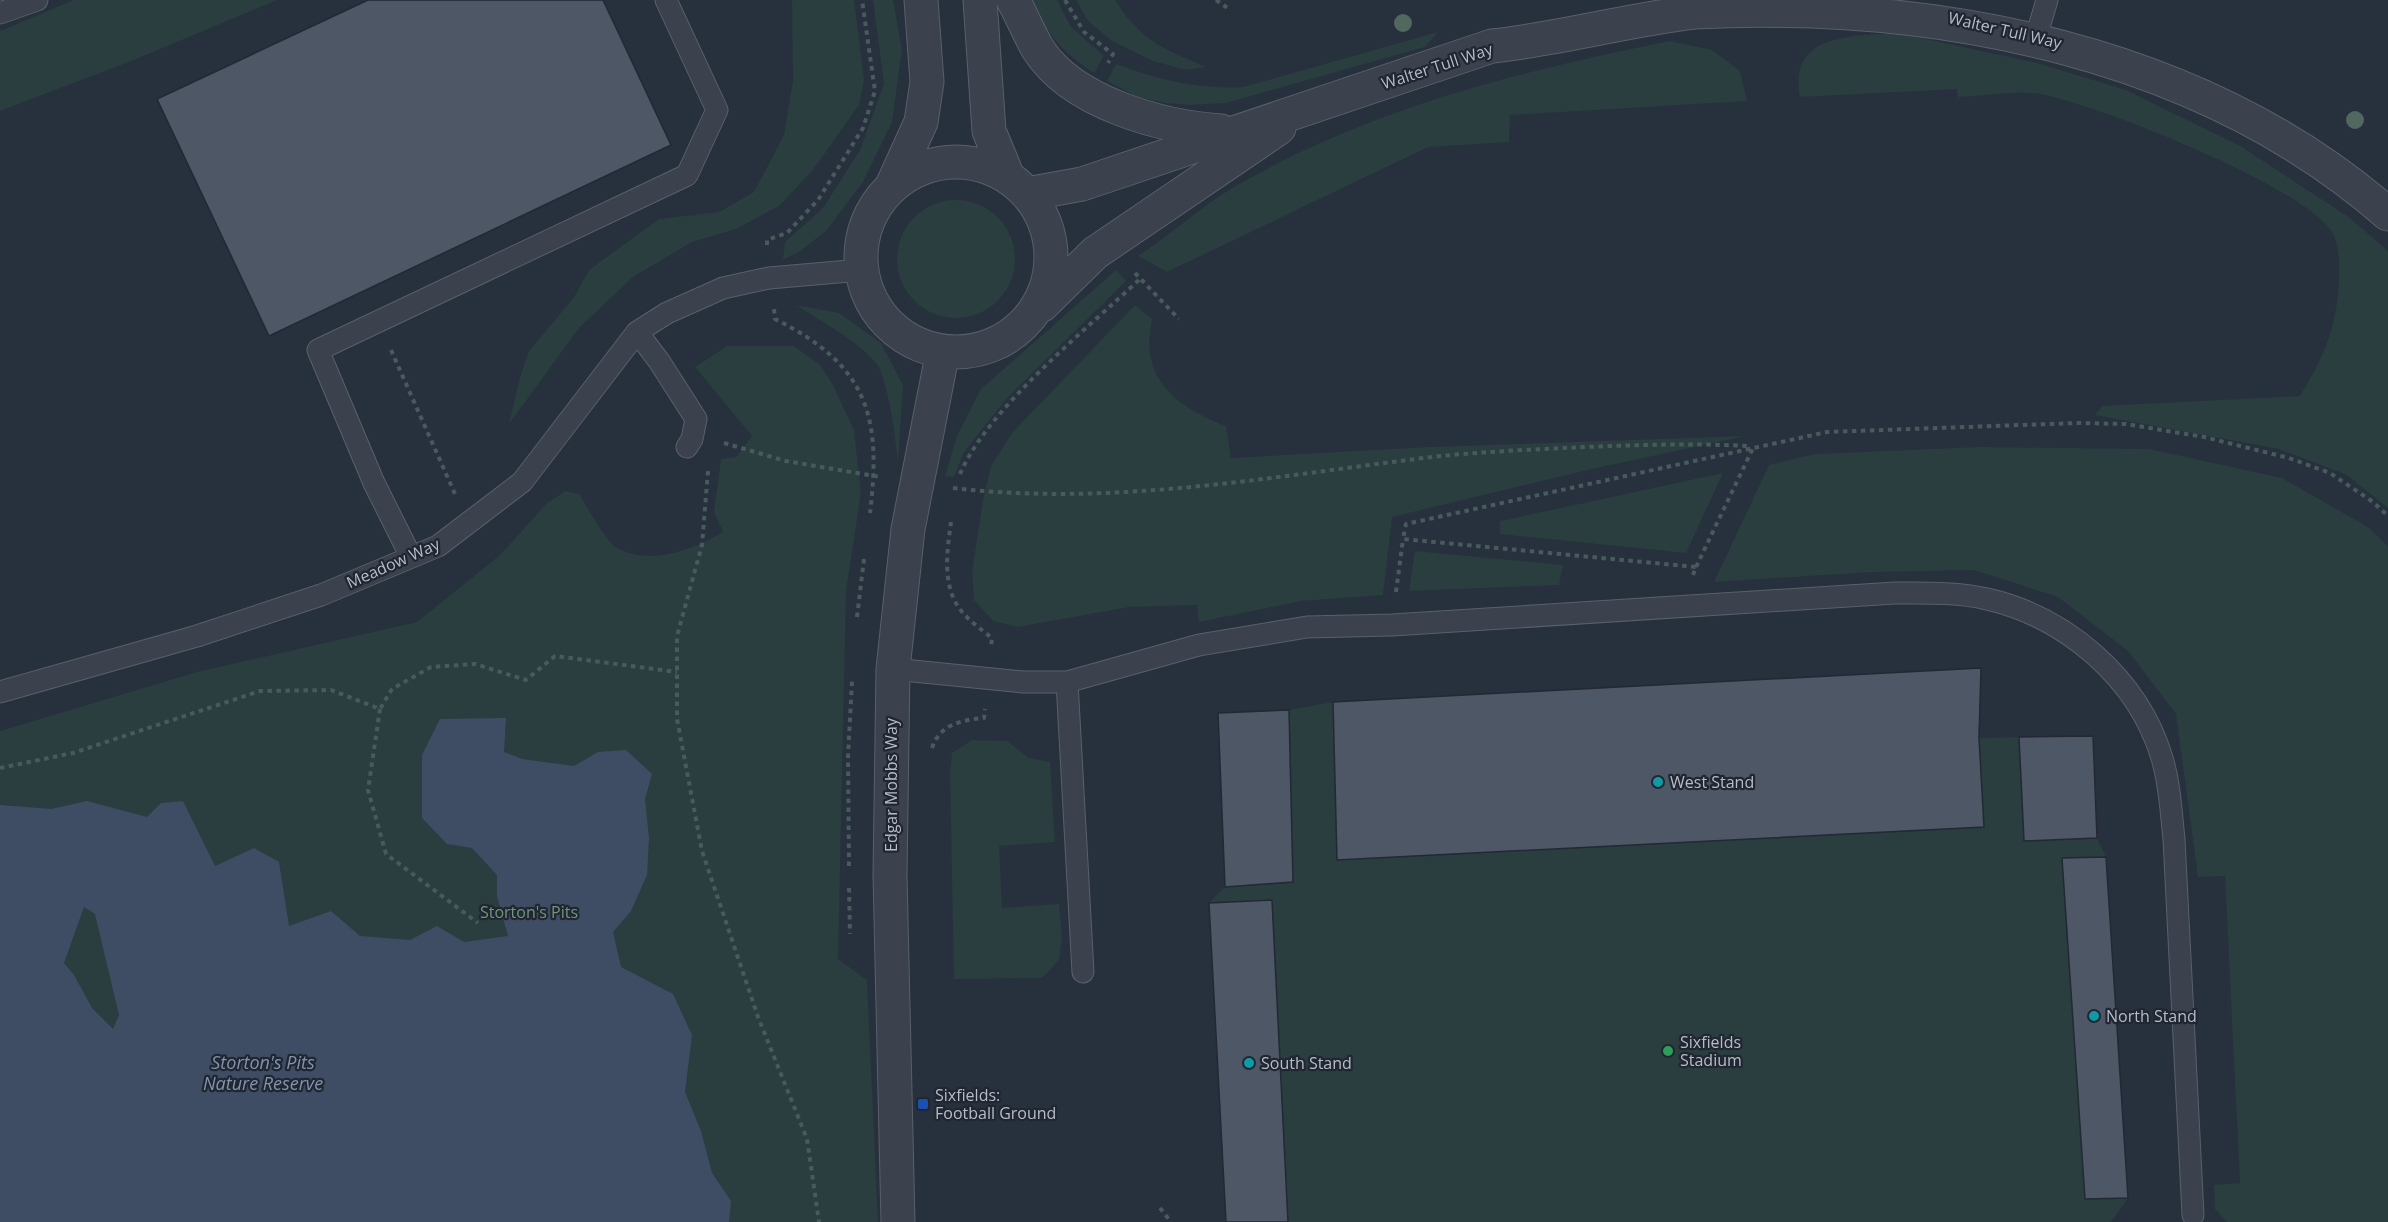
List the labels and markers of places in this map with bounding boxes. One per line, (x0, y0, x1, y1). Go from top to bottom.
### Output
place label: West Stand (1670, 771, 1754, 793)
marker: West Stand (1651, 775, 1665, 789)
place label: North Stand (2106, 1005, 2197, 1027)
marker: North Stand (2087, 1009, 2101, 1023)
place label: Sixfields Stadium (1680, 1031, 1742, 1071)
marker: Sixfields Stadium (1661, 1044, 1675, 1058)
place label: South Stand (1261, 1052, 1352, 1074)
marker: South Stand (1242, 1056, 1256, 1070)
place label: Sixfields: Football Ground (935, 1084, 1056, 1124)
marker: Sixfields: Football Ground (916, 1097, 930, 1111)

